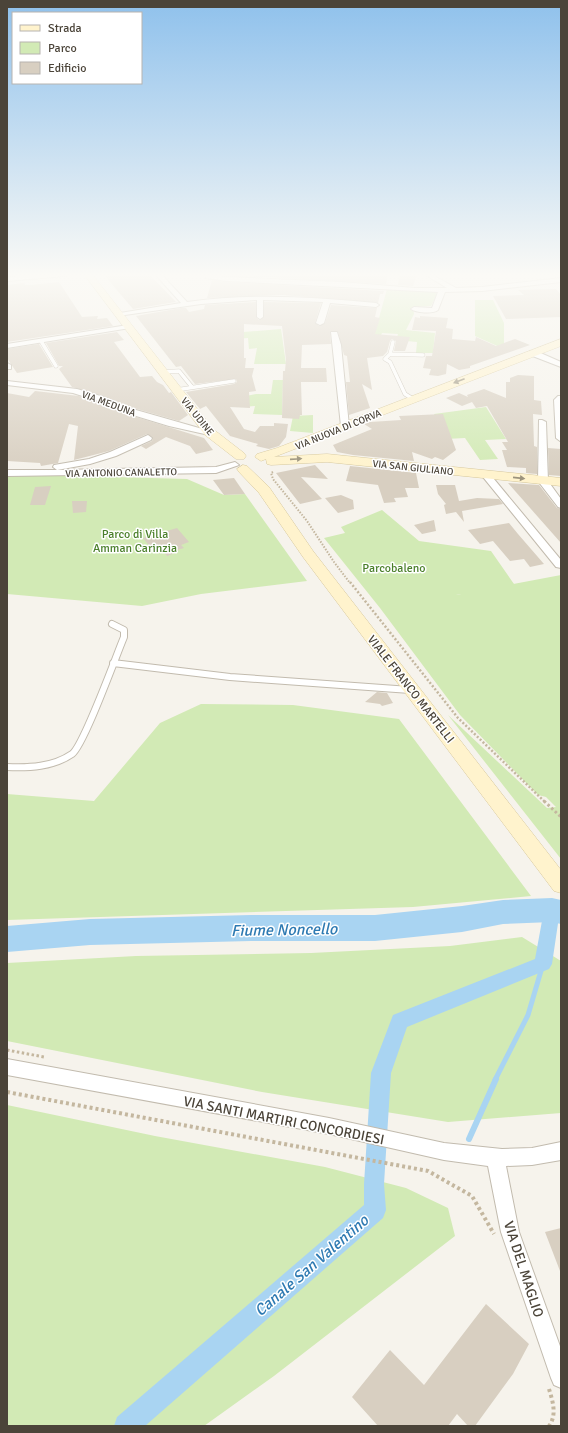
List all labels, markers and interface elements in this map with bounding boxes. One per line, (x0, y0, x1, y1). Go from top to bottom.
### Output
legend (12, 12, 142, 84)
text: Strada (48, 21, 82, 36)
text: Parco (48, 41, 77, 56)
text: Edificio (48, 61, 86, 76)
one-way arrow (453, 379, 465, 385)
street label: VIA MEDUNA (80, 389, 137, 419)
street label: VIA UDINE (178, 395, 216, 438)
street label: VIA NUOVA DI CORVA (294, 407, 383, 453)
one-way arrow (290, 456, 302, 463)
street label: VIA SAN GIULIANO (372, 458, 454, 478)
street label: VIA ANTONIO CANALETTO (65, 466, 177, 480)
one-way arrow (513, 475, 525, 482)
park label: Parco di Villa Amman Carinzia (93, 527, 177, 556)
park label: Parcobaleno (362, 561, 426, 576)
street label: VIALE FRANCO MARTELLI (364, 632, 457, 746)
water label: Fiume Noncello (231, 919, 338, 941)
street label: VIA SANTI MARTIRI CONCORDIESI (182, 1093, 386, 1148)
water label: Canale San Valentino (250, 1210, 373, 1321)
street label: VIA DEL MAGLIO (500, 1219, 547, 1319)

